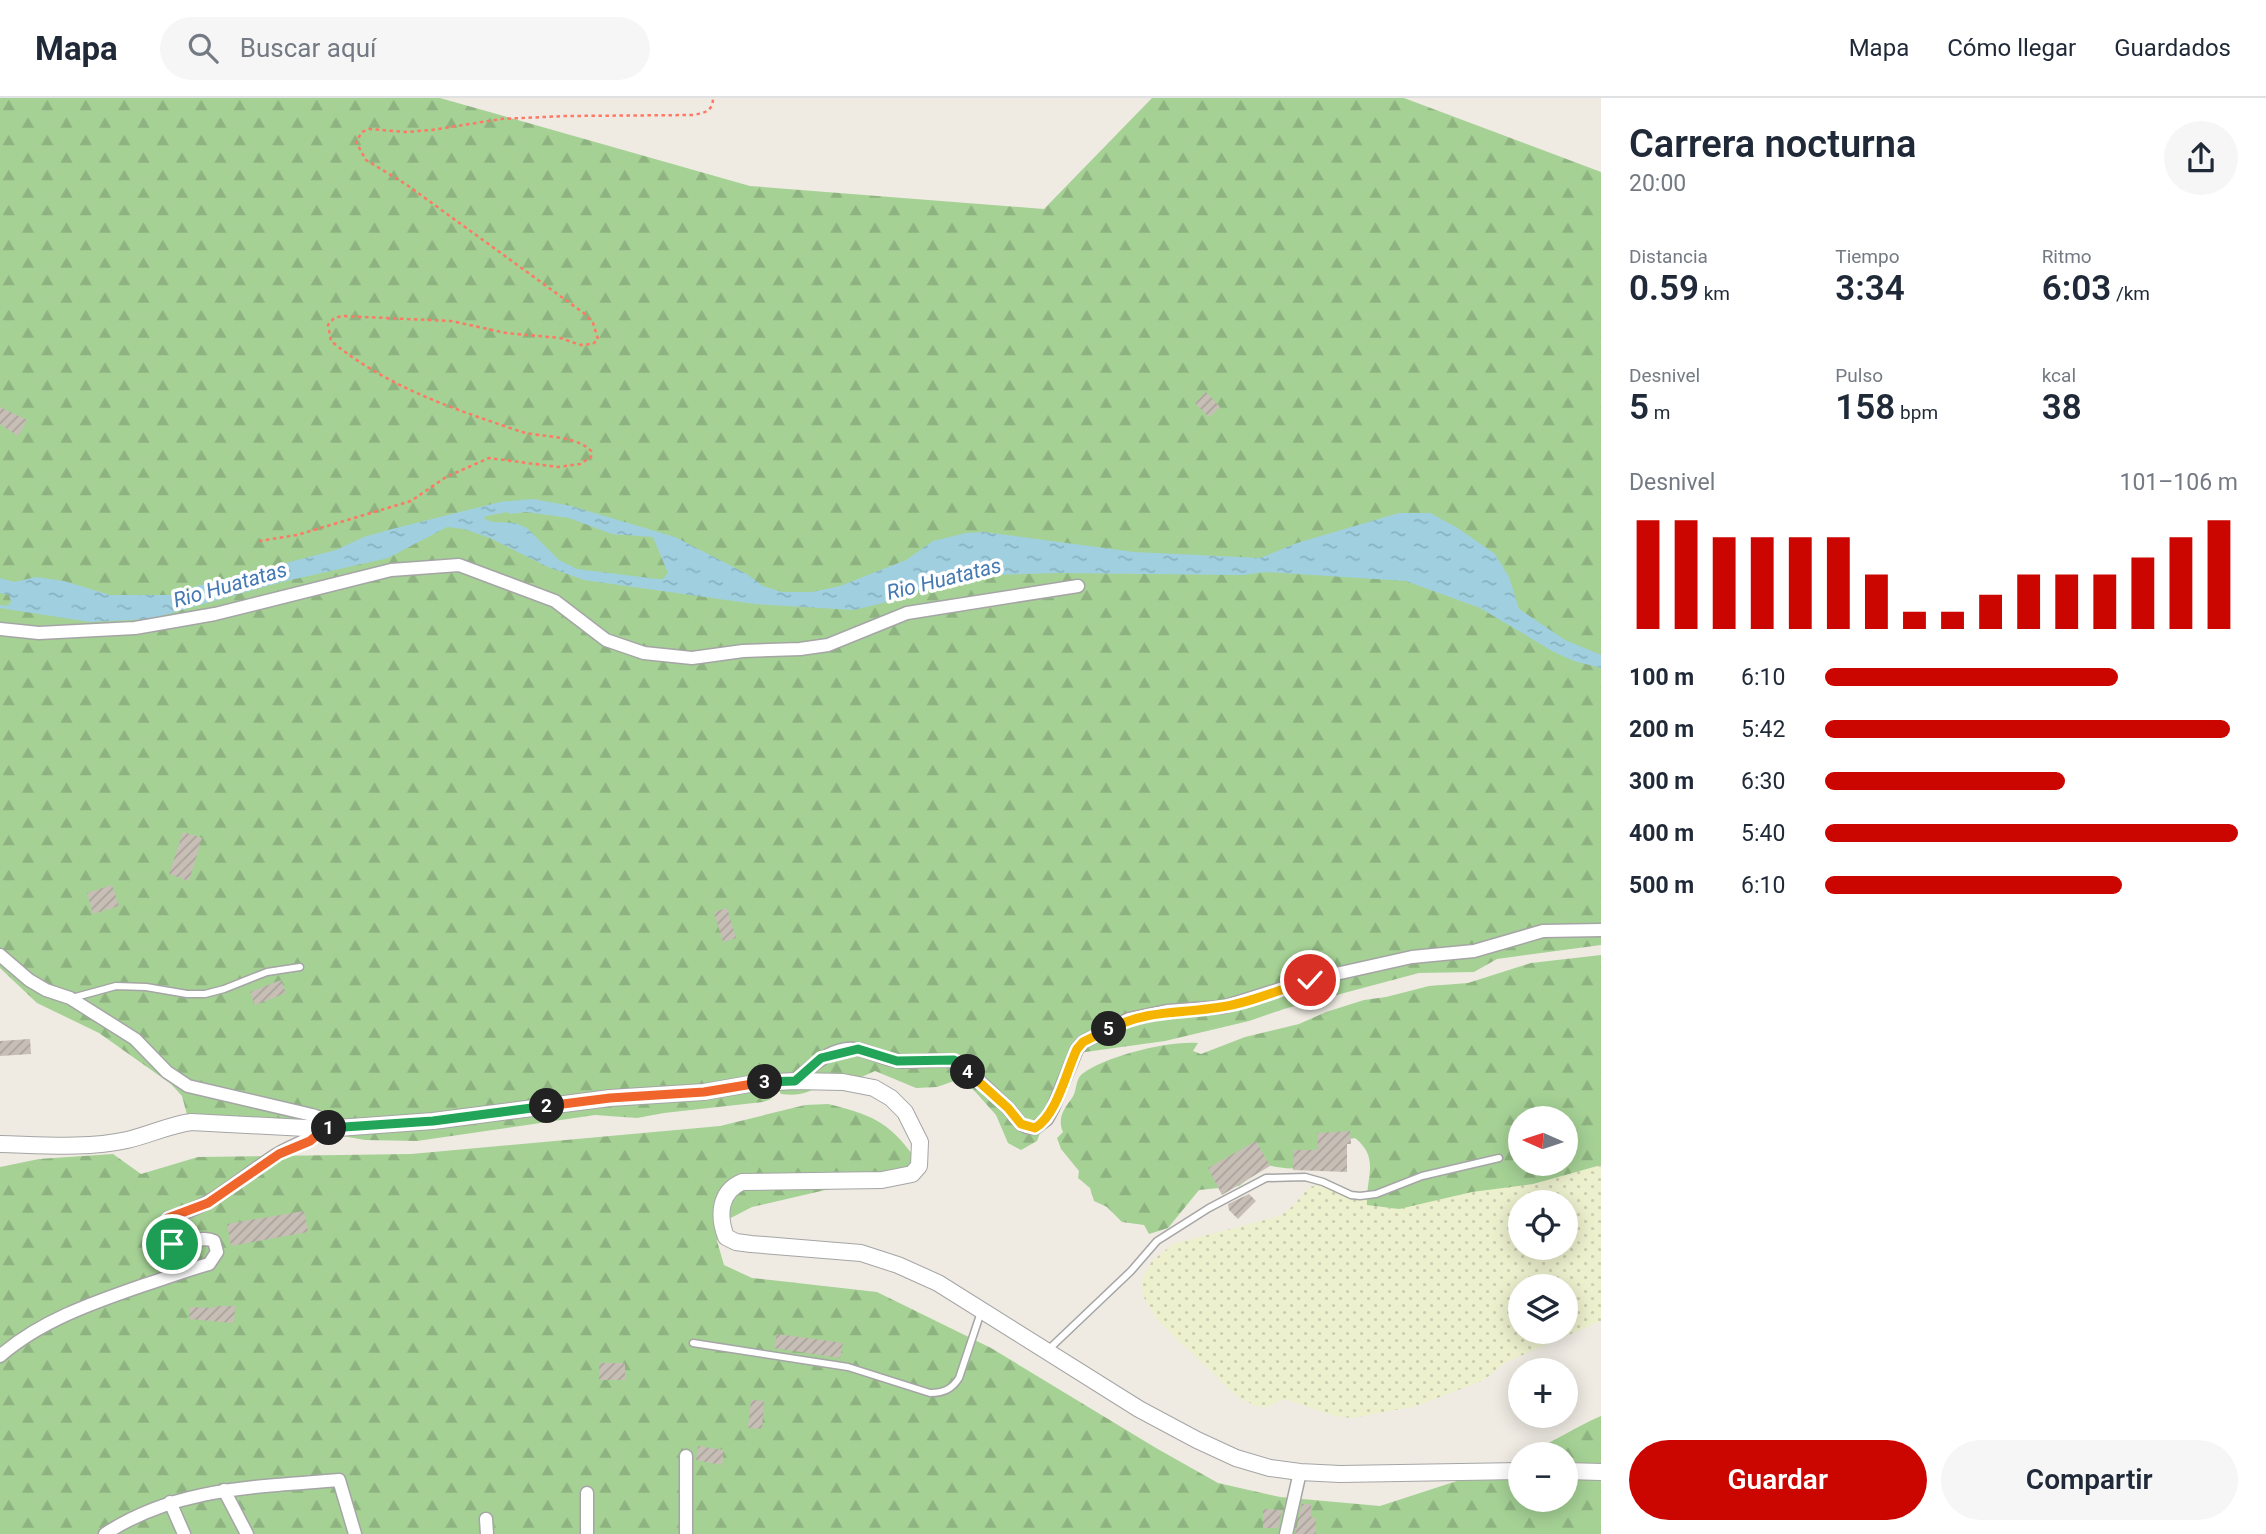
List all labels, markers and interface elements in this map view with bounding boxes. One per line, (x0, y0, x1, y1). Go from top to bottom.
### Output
search box (160, 17, 650, 80)
text: Mapa (35, 29, 118, 68)
icon: search (184, 29, 222, 67)
text: Buscar aquí (240, 33, 376, 63)
text: Mapa (1849, 34, 1909, 62)
text: Cómo llegar (1947, 34, 2076, 62)
text: Guardados (2114, 34, 2231, 62)
button: share (2164, 121, 2238, 195)
text: Carrera nocturna (1629, 122, 1916, 166)
text: 20:00 (1629, 170, 1686, 197)
text: Distancia (1629, 245, 1708, 268)
text: Tiempo (1835, 245, 1900, 268)
text: Ritmo (2042, 245, 2092, 268)
text: 0.59 (1629, 268, 1699, 309)
text: 3:34 (1835, 268, 1905, 309)
text: 6:03 (2042, 268, 2111, 309)
text: km (1699, 282, 1730, 305)
text: /km (2111, 282, 2150, 305)
text: Desnivel (1629, 364, 1700, 387)
text: Pulso (1835, 364, 1883, 387)
text: kcal (2042, 364, 2076, 387)
text: 5 (1629, 387, 1649, 428)
text: 158 (1835, 387, 1895, 428)
text: 38 (2042, 387, 2082, 428)
text: m (1649, 401, 1670, 424)
text: bpm (1895, 401, 1938, 424)
text: Desnivel (1629, 469, 1715, 496)
text: 101–106 m (2119, 469, 2238, 496)
water label: Rio Huatatas (884, 553, 1004, 605)
water label: Rio Huatatas (170, 557, 290, 613)
text: 100 m (1629, 664, 1694, 691)
text: 6:10 (1741, 664, 1785, 691)
text: 200 m (1629, 716, 1694, 743)
text: 5:42 (1741, 716, 1785, 743)
text: 300 m (1629, 768, 1694, 795)
text: 6:30 (1741, 768, 1785, 795)
text: 400 m (1629, 820, 1694, 847)
text: 5:40 (1741, 820, 1785, 847)
text: 500 m (1629, 872, 1694, 899)
text: 6:10 (1741, 872, 1785, 899)
pin (1280, 950, 1340, 1010)
icon: check (1291, 961, 1329, 999)
pin: 5 (1092, 1012, 1126, 1046)
text: 5 (1103, 1017, 1114, 1040)
pin: 4 (950, 1054, 986, 1090)
text: 4 (962, 1060, 973, 1083)
pin: 3 (748, 1065, 782, 1100)
text: 3 (759, 1070, 770, 1093)
pin: 2 (530, 1088, 564, 1124)
text: 2 (541, 1094, 552, 1117)
north arrow (1508, 1106, 1578, 1176)
map controls (1508, 1106, 1578, 1512)
pin: 1 (312, 1110, 346, 1146)
text: 1 (323, 1116, 334, 1139)
button: locate (1508, 1190, 1578, 1260)
pin (142, 1214, 202, 1274)
icon: arrive (153, 1225, 191, 1263)
button: layers (1508, 1274, 1578, 1344)
button: + (1508, 1358, 1578, 1428)
button: Guardar (1629, 1440, 1927, 1520)
button: Compartir (1941, 1440, 2238, 1520)
button: − (1508, 1442, 1578, 1512)

